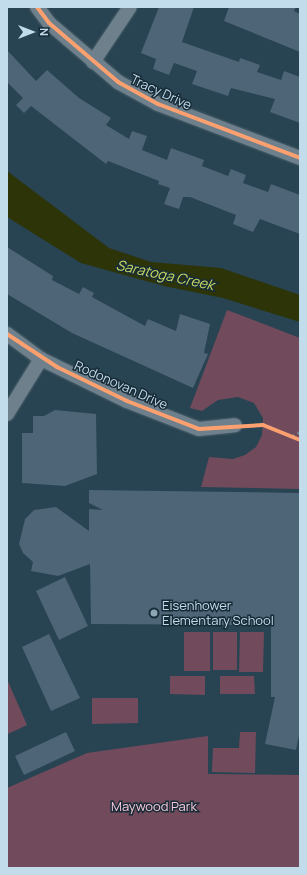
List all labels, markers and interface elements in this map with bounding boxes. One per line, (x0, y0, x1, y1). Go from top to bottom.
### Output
north arrow (12, 12, 52, 52)
text: N (37, 28, 52, 36)
street label: Tracy Drive (128, 71, 194, 113)
water label: Saratoga Creek (115, 256, 215, 294)
street label: Rodonovan Drive (72, 357, 170, 413)
place label: Eisenhower Elementary School (162, 598, 274, 629)
marker: Eisenhower Elementary School (149, 608, 159, 618)
park label: Maywood Park (111, 798, 197, 814)

